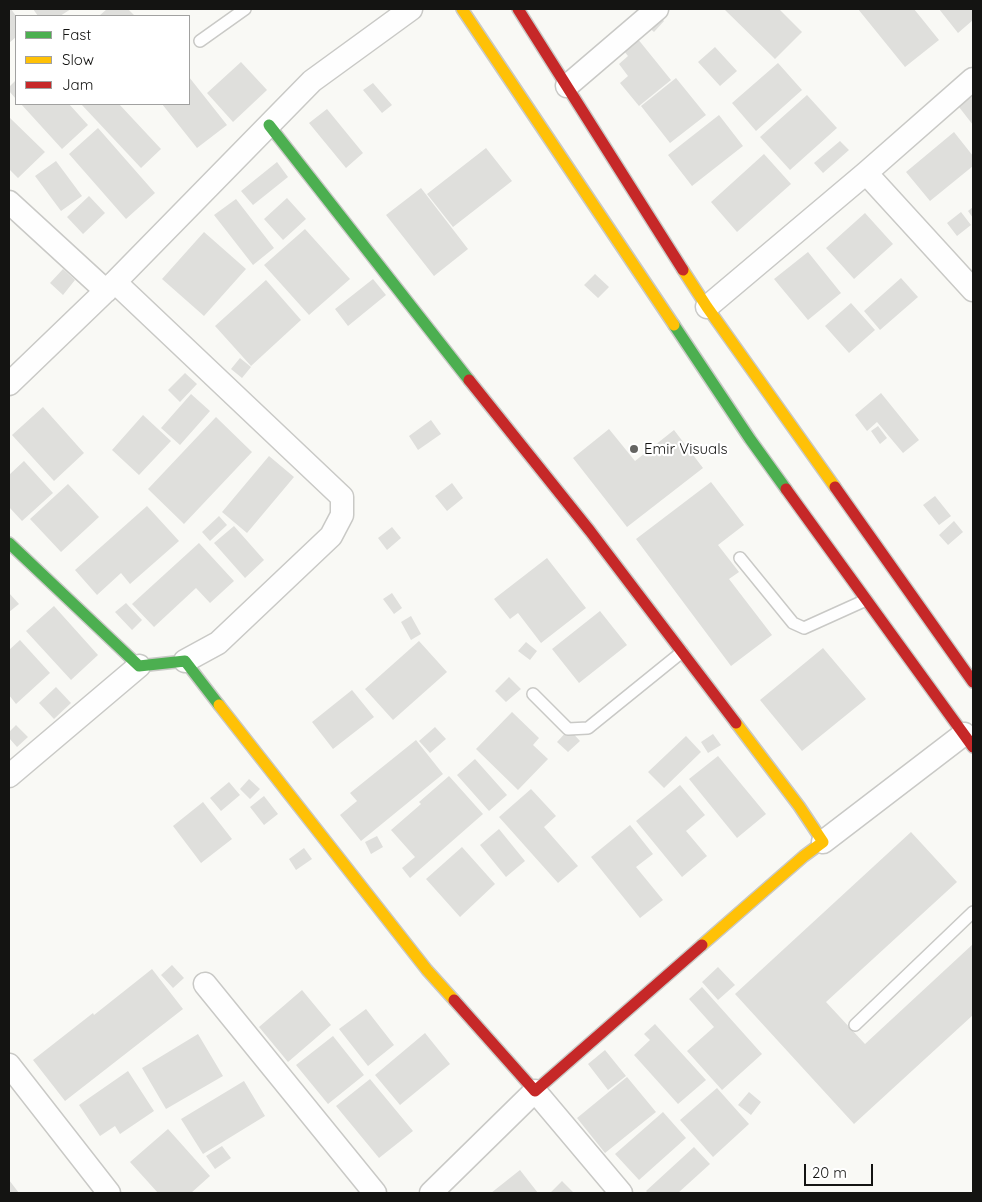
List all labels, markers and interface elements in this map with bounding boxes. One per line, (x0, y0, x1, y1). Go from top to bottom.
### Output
legend (15, 15, 190, 105)
text: Fast (62, 25, 91, 44)
text: Slow (62, 50, 94, 69)
text: Jam (62, 75, 93, 94)
place label: Emir Visuals (644, 440, 728, 458)
marker: Emir Visuals (628, 443, 640, 455)
scale bar (807, 1154, 876, 1186)
text: 20 m (812, 1163, 847, 1182)

